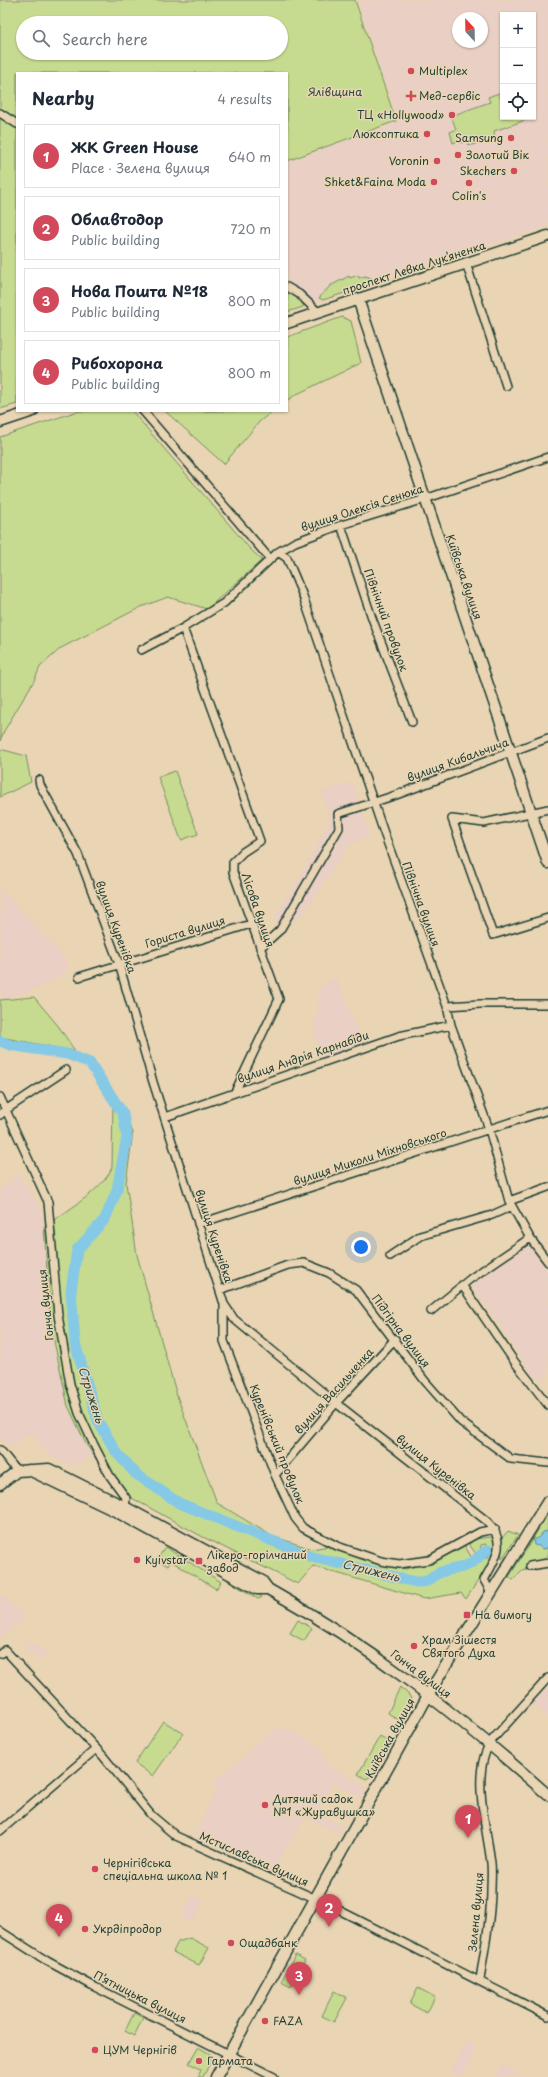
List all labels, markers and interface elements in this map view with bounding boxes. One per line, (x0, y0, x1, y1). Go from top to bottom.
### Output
north arrow (452, 12, 488, 48)
map controls (500, 12, 536, 120)
button: + (500, 12, 536, 48)
search box (16, 16, 288, 60)
icon: search (30, 27, 52, 49)
text: Search here (62, 27, 148, 50)
button: − (500, 48, 536, 84)
place label: Multiplex (419, 62, 468, 79)
marker: Multiplex (406, 66, 416, 76)
park label: Ялівщина (308, 83, 362, 100)
button: locate (500, 84, 536, 120)
text: Nearby (32, 85, 94, 111)
place label: Мед-сервіс (419, 87, 481, 104)
text: 4 results (218, 89, 272, 108)
marker: Мед-сервіс (406, 91, 416, 101)
place label: ТЦ «Hollywood» (357, 106, 444, 123)
marker: ТЦ «Hollywood» (447, 110, 457, 120)
place label: Люксоптика (353, 125, 419, 142)
marker: Люксоптика (422, 129, 432, 139)
place label: Samsung (455, 129, 503, 146)
marker: Samsung (506, 133, 516, 143)
text: ЖК Green House (71, 135, 199, 158)
place label: Золотий Вік (466, 146, 530, 163)
text: 1 (43, 147, 49, 166)
text: 640 m (228, 147, 271, 166)
marker: Золотий Вік (453, 150, 463, 160)
place label: Voronin (389, 152, 429, 169)
marker: Voronin (432, 156, 442, 166)
text: Place · Зелена вулиця (71, 158, 210, 177)
place label: Skechers (460, 162, 506, 179)
marker: Skechers (509, 166, 519, 176)
place label: Shket&Faina Moda (324, 173, 426, 190)
marker: Shket&Faina Moda (429, 177, 439, 187)
marker: Colin's (464, 178, 474, 188)
place label: Colin's (452, 187, 486, 204)
text: Облавтодор (71, 207, 163, 230)
text: 2 (41, 219, 51, 238)
text: 720 m (231, 219, 271, 238)
text: Public building (71, 230, 160, 249)
street label: проспект Левка Лукʼяненка (340, 236, 488, 299)
text: Нова Пошта №18 (71, 279, 208, 302)
text: 3 (42, 291, 50, 310)
text: 800 m (228, 291, 271, 310)
text: Public building (71, 302, 160, 321)
text: Рибохорона (71, 351, 163, 374)
text: 4 (42, 363, 50, 382)
text: 800 m (228, 363, 271, 382)
text: Public building (71, 374, 160, 393)
street label: вулиця Олексія Сенюка (298, 480, 425, 535)
street label: Київська вулиця (442, 532, 487, 622)
street label: Північний провулок (360, 566, 413, 674)
street label: вулиця Кибальчича (405, 733, 511, 786)
street label: Північна вулиця (398, 859, 445, 949)
street label: Лісова вулиця (238, 870, 279, 949)
street label: вулиця Куренівка (92, 878, 141, 976)
street label: Гориста вулиця (143, 911, 227, 952)
street label: вулиця Андрія Карнабіди (235, 1026, 371, 1087)
street label: вулиця Миколи Міхновського (291, 1124, 449, 1189)
street label: вулиця Куренівка (191, 1187, 238, 1285)
your location (351, 1237, 371, 1257)
street label: Гонча вулиця (33, 1268, 58, 1342)
street label: Підгірна вулиця (368, 1290, 435, 1371)
street label: вулиця Васильченка (290, 1344, 377, 1438)
water label: Стрижень (74, 1364, 110, 1426)
street label: Куренівський провулок (246, 1381, 309, 1507)
street label: вулиця Куренівка (393, 1430, 480, 1503)
place label: Лікеро-горілчаний завод (206, 1546, 307, 1576)
place label: Kyivstar (145, 1551, 188, 1568)
water label: Стрижень (341, 1554, 403, 1586)
marker: Kyivstar (132, 1555, 142, 1565)
marker: Лікеро-горілчаний завод (194, 1556, 204, 1566)
place label: На вимогу (475, 1606, 532, 1623)
marker: На вимогу (462, 1610, 472, 1620)
place label: Храм Зішестя Святого Духа (422, 1631, 497, 1661)
marker: Храм Зішестя Святого Духа (409, 1641, 419, 1651)
street label: Гонча вулиця (387, 1645, 455, 1702)
street label: Київська вулиця (361, 1695, 419, 1781)
place label: Дитячий садок №1 «Журавушка» (272, 1790, 375, 1820)
marker: Дитячий садок №1 «Журавушка» (260, 1800, 270, 1810)
pin: 1 (455, 1805, 481, 1838)
street label: Мстиславська вулиця (197, 1827, 311, 1890)
place label: Чернігівська спеціальна школа № 1 (103, 1854, 227, 1884)
marker: Чернігівська спеціальна школа № 1 (90, 1864, 100, 1874)
street label: Зелена вулиця (464, 1872, 487, 1952)
pin: 2 (316, 1894, 342, 1927)
pin: 4 (46, 1904, 72, 1937)
place label: Укрдіпродор (93, 1920, 162, 1937)
marker: Укрдіпродор (80, 1924, 90, 1934)
place label: Ощадбанк (239, 1934, 298, 1951)
marker: Ощадбанк (226, 1938, 236, 1948)
pin: 3 (286, 1962, 312, 1995)
street label: Пʼятницька вулиця (91, 1966, 189, 2027)
place label: FAZA (273, 2012, 303, 2029)
marker: FAZA (260, 2016, 270, 2026)
place label: ЦУМ Чернігів (103, 2041, 177, 2058)
marker: ЦУМ Чернігів (90, 2045, 100, 2055)
place label: Гармата (207, 2052, 253, 2069)
marker: Гармата (194, 2056, 204, 2066)

